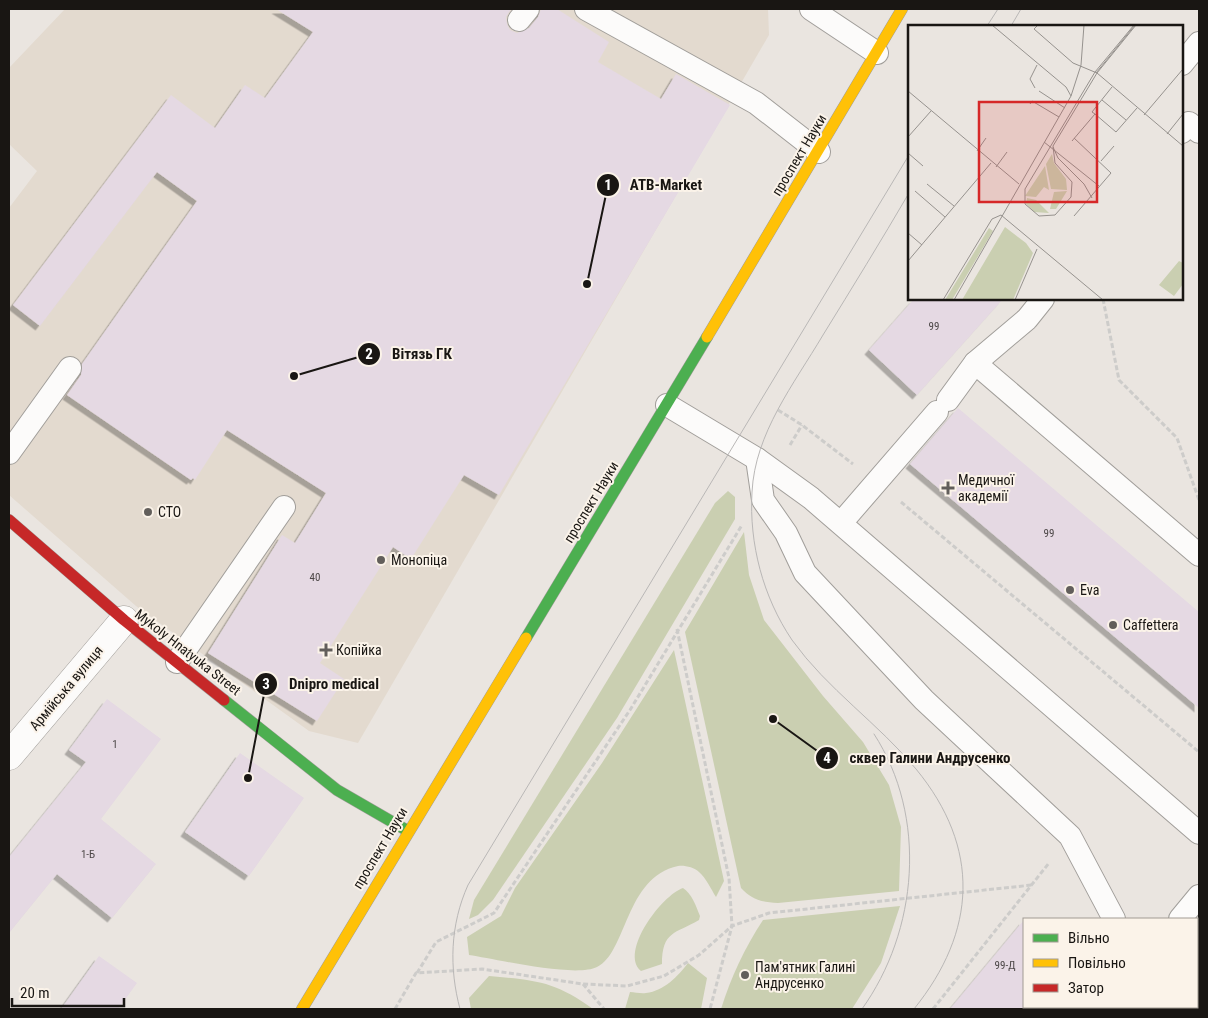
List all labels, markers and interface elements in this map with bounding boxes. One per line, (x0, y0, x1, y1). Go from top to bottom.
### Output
inset map (908, 25, 1183, 300)
street label: проспект Науки (768, 111, 830, 199)
callout: ATB-Market (595, 170, 712, 200)
text: 1 (604, 176, 612, 194)
text: ATB-Market (630, 176, 703, 194)
house number: 99 (929, 320, 939, 333)
callout: Вітязь ГК (357, 339, 462, 369)
text: 2 (365, 345, 373, 363)
text: Вітязь ГК (392, 345, 452, 363)
street label: проспект Науки (560, 458, 622, 546)
place label: Медичної академії (958, 472, 1015, 504)
marker: Медичної академії (942, 482, 954, 494)
place label: СТО (158, 504, 181, 520)
marker: СТО (142, 506, 154, 518)
house number: 99 (1044, 527, 1054, 540)
place label: Монопіца (391, 552, 447, 568)
marker: Монопіца (375, 554, 387, 566)
house number: 40 (310, 571, 320, 584)
place label: Eva (1080, 582, 1099, 598)
marker: Eva (1064, 584, 1076, 596)
street label: Mykoly Hnatyuka Street (132, 606, 244, 698)
place label: Caffettera (1123, 617, 1178, 633)
marker: Caffettera (1107, 619, 1119, 631)
place label: Копійка (336, 642, 382, 658)
street label: Армійська вулиця (26, 643, 106, 733)
marker: Копійка (320, 644, 332, 656)
callout: Dnipro medical (254, 669, 389, 699)
text: 3 (262, 675, 270, 693)
text: Dnipro medical (289, 675, 379, 693)
house number: 1 (112, 738, 118, 751)
callout: сквер Галини Андрусенко (814, 743, 1020, 773)
text: 4 (823, 749, 831, 767)
text: сквер Галини Андрусенко (849, 749, 1011, 767)
street label: проспект Науки (349, 804, 411, 892)
house number: 1-Б (81, 848, 95, 861)
legend (1023, 918, 1198, 1008)
text: Вільно (1068, 929, 1110, 947)
text: Повільно (1068, 954, 1126, 972)
place label: Пам'ятник Галині Андрусенко (755, 959, 856, 991)
house number: 99-Д (995, 959, 1015, 972)
marker: Пам'ятник Галині Андрусенко (739, 969, 751, 981)
scale bar (12, 976, 125, 1008)
text: Затор (1068, 979, 1104, 997)
text: 20 m (20, 984, 50, 1002)

